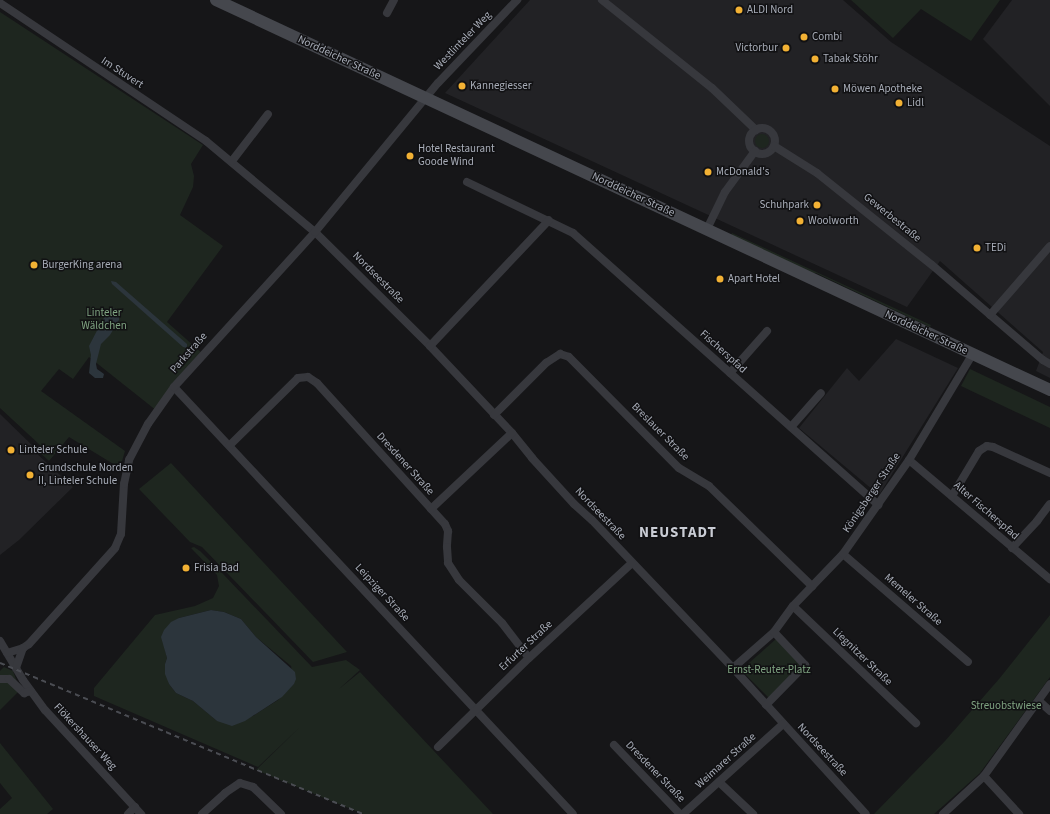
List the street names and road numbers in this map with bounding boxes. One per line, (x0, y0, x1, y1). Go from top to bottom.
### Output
street label: Westlinteler Weg (432, 9, 494, 73)
street label: Norddeicher Straße (295, 33, 383, 83)
street label: Im Stuvert (98, 54, 146, 92)
street label: Norddeicher Straße (589, 170, 677, 220)
street label: Gewerbestraße (861, 191, 923, 245)
street label: Nordseestraße (349, 249, 407, 307)
street label: Norddeicher Straße (882, 308, 970, 358)
street label: Fischerspfad (697, 328, 749, 376)
street label: Parkstraße (168, 330, 210, 376)
street label: Breslauer Straße (628, 400, 692, 464)
street label: Dresdener Straße (373, 430, 437, 498)
street label: Königsberger Straße (840, 451, 904, 535)
street label: Alter Fischerspfad (951, 479, 1021, 543)
street label: Nordseestraße (572, 485, 628, 543)
street label: Leipziger Straße (352, 561, 412, 625)
street label: Memeler Straße (881, 571, 945, 629)
street label: Erfurter Straße (497, 618, 555, 674)
street label: Liegnitzer Straße (829, 625, 895, 689)
street label: Flökershauser Weg (51, 701, 119, 773)
street label: Nordseestraße (794, 721, 850, 779)
street label: Weimarer Straße (693, 730, 759, 792)
street label: Dresdener Straße (623, 739, 687, 805)

